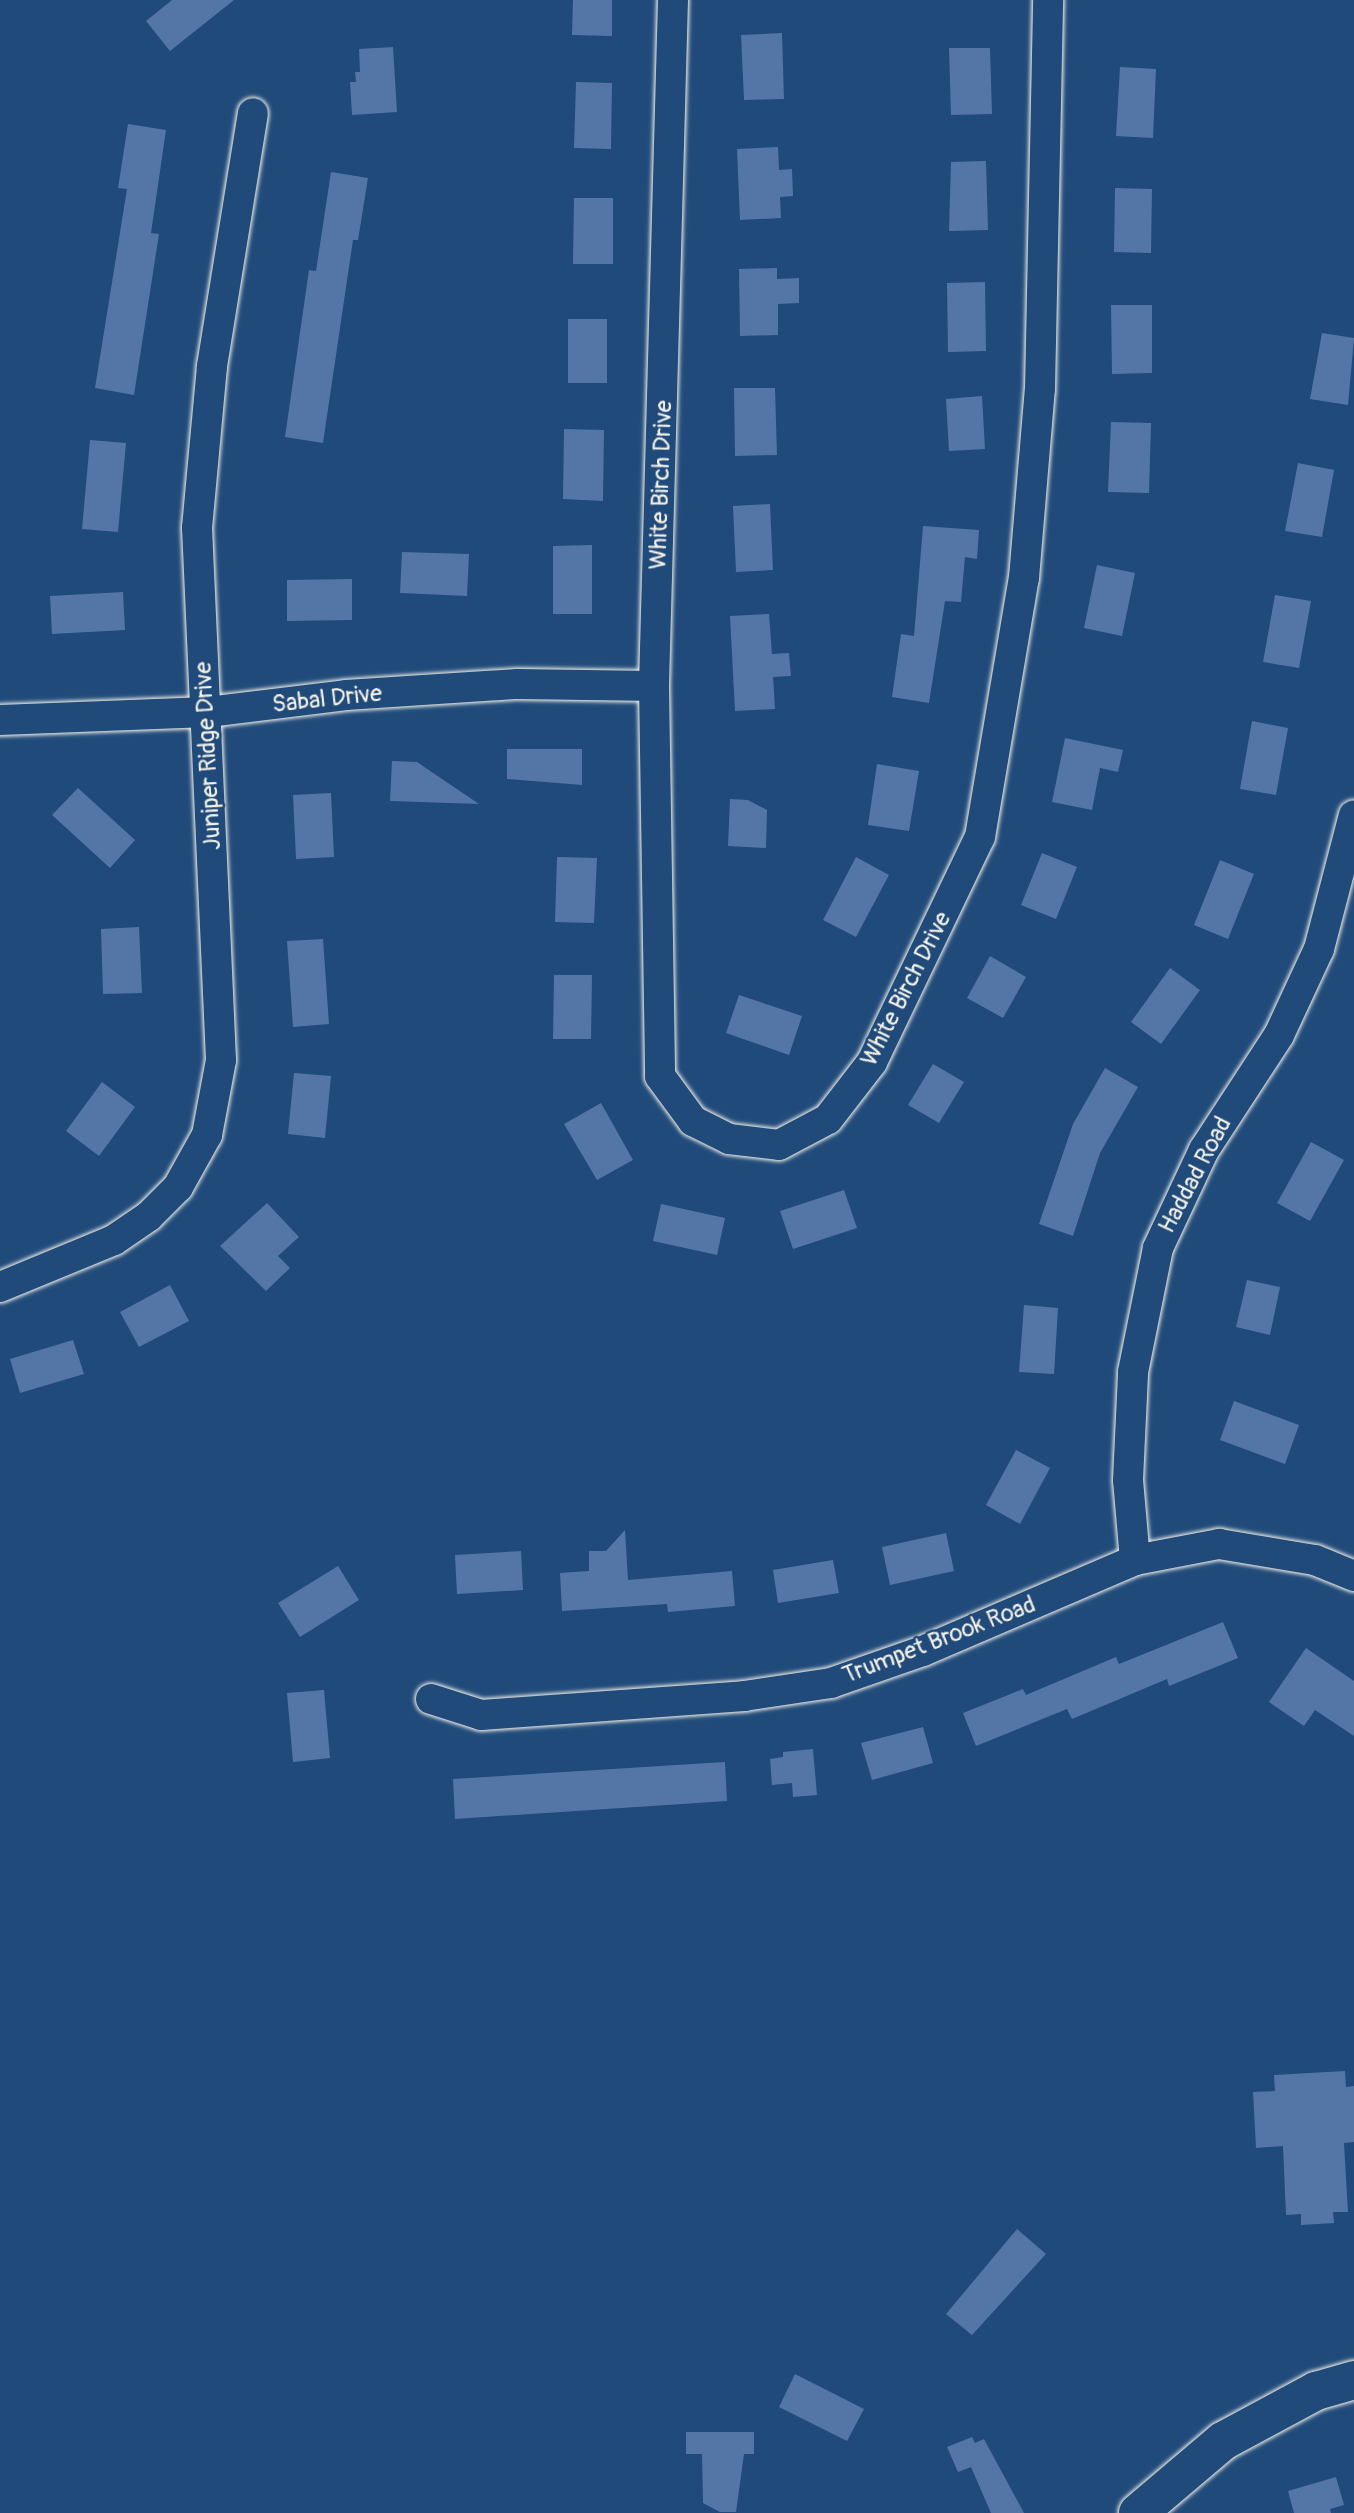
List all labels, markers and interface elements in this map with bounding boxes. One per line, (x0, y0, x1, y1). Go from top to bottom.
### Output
street label: White Birch Drive (644, 400, 678, 570)
street label: Juniper Ridge Drive (189, 661, 227, 851)
street label: Sabal Drive (271, 679, 383, 719)
street label: White Birch Drive (855, 907, 957, 1071)
street label: Haddad Road (1152, 1112, 1238, 1238)
street label: Trumpet Brook Road (839, 1590, 1039, 1690)

